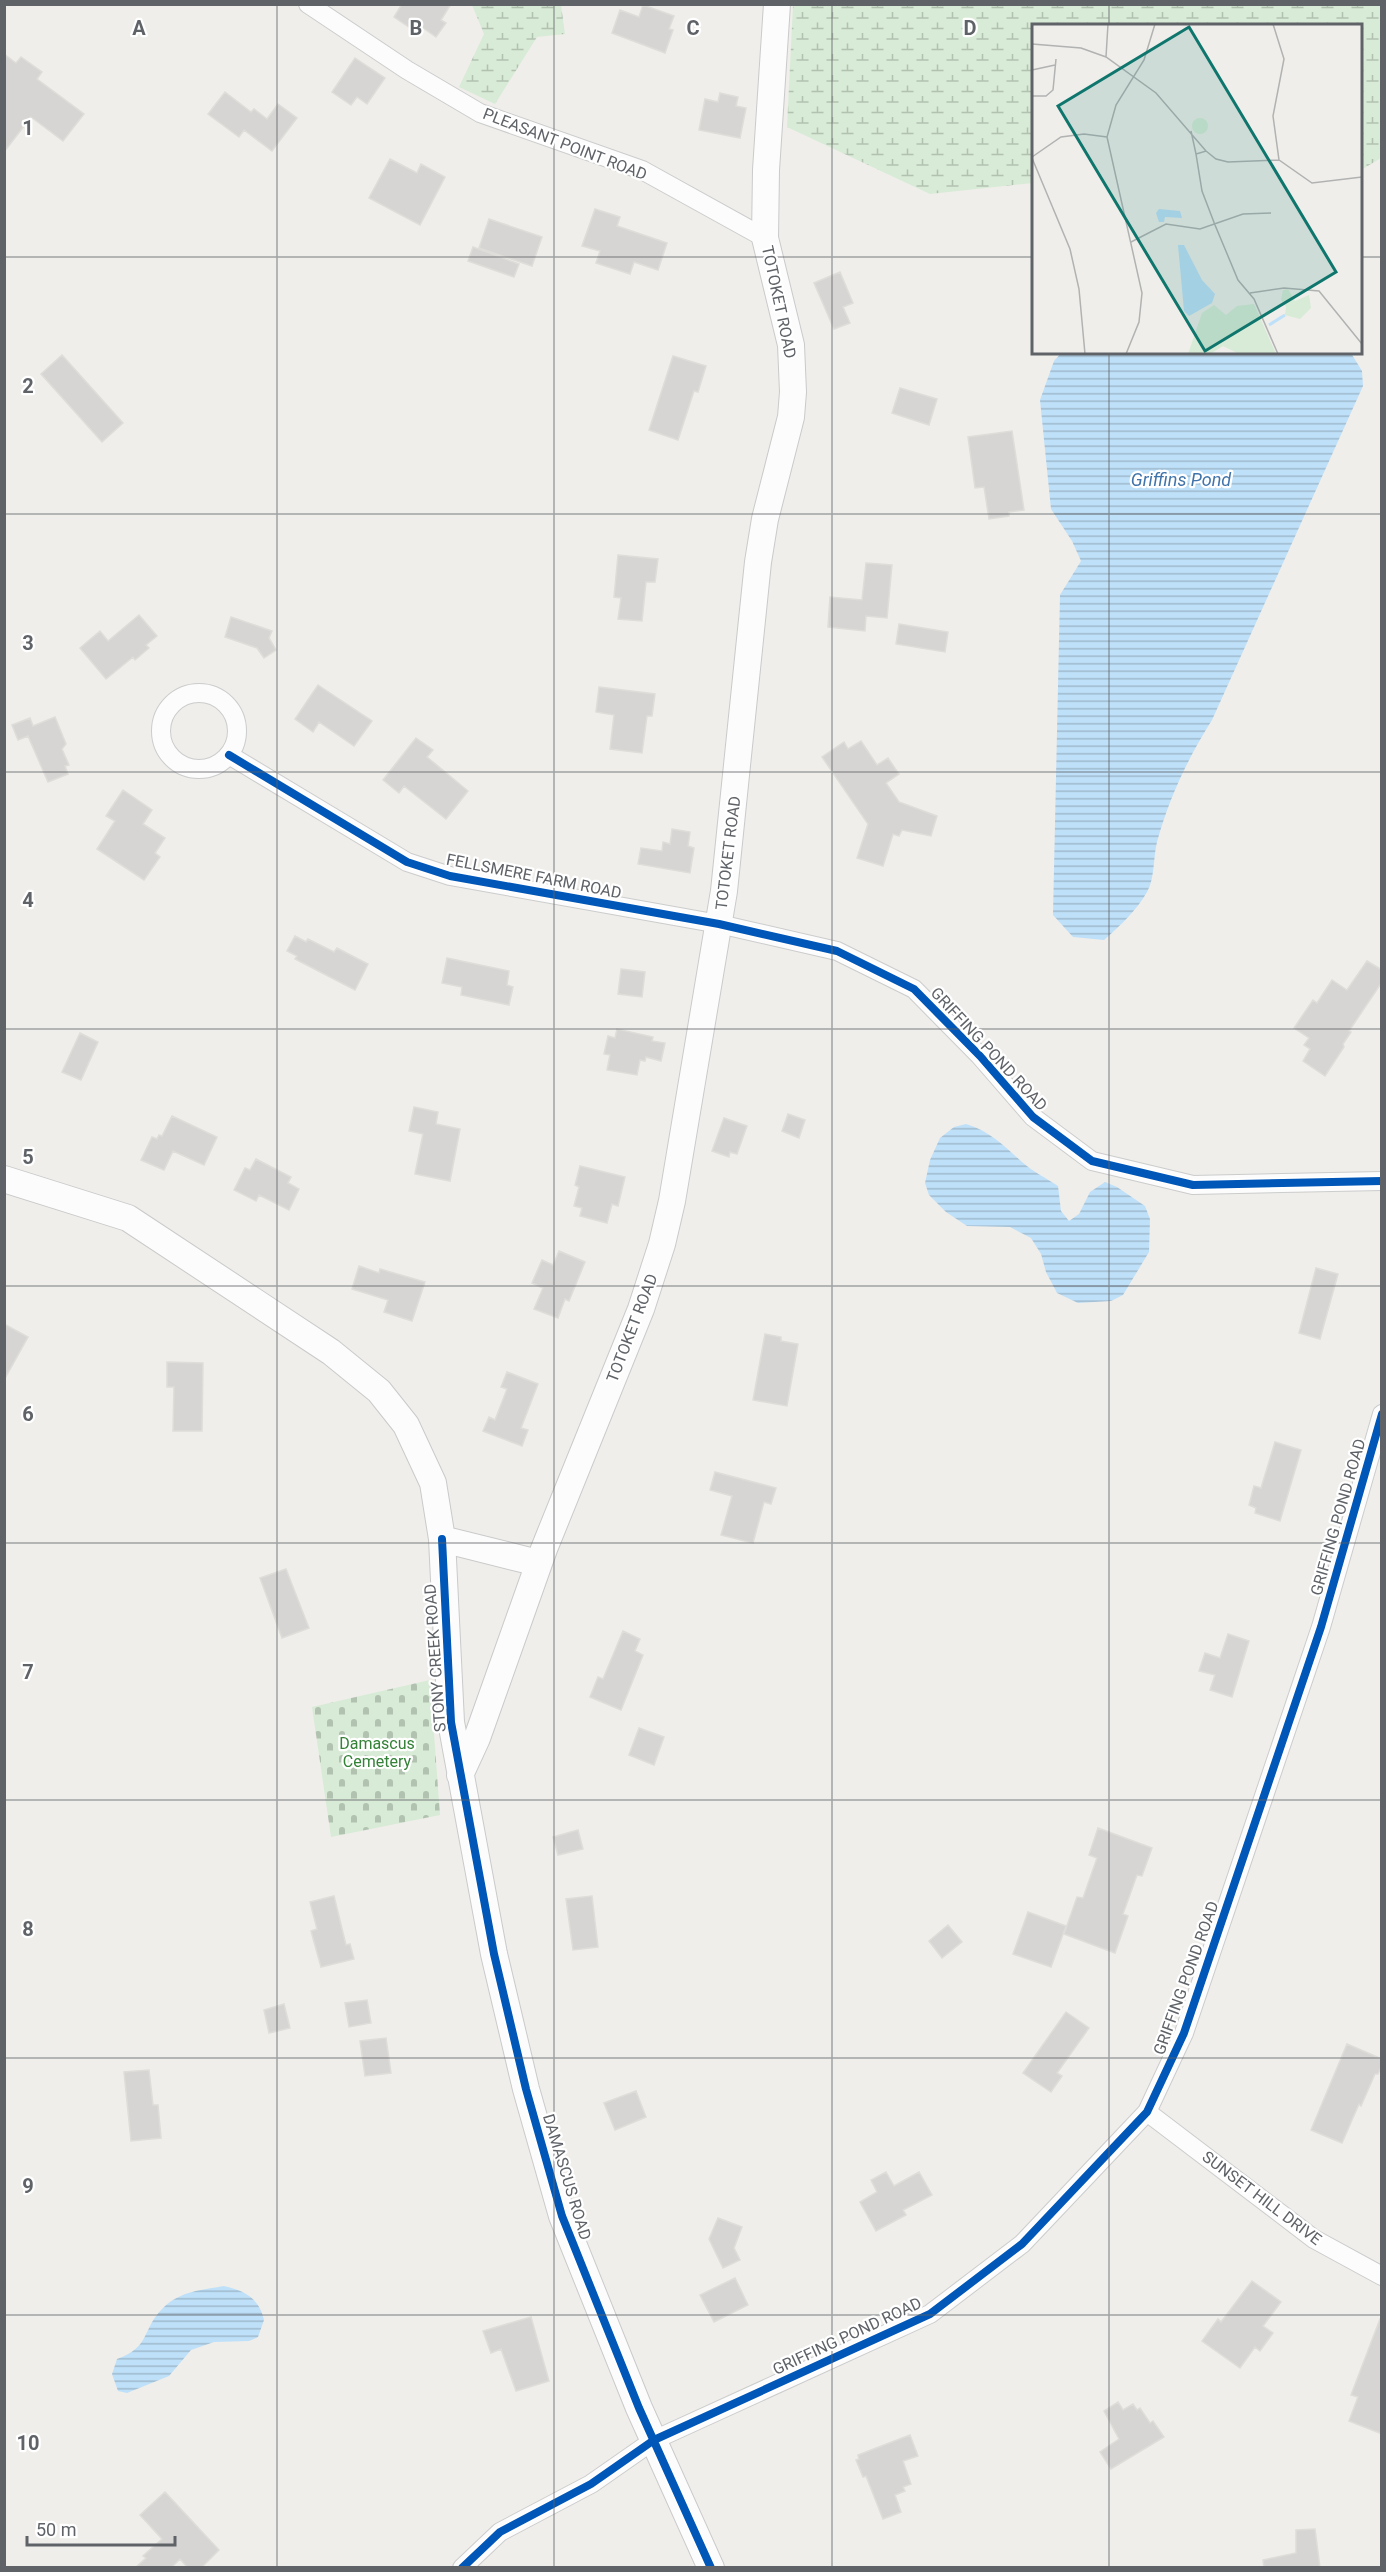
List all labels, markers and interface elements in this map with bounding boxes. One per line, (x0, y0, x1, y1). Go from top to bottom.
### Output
text: A (132, 16, 146, 40)
text: B (410, 16, 422, 40)
text: C (686, 16, 700, 40)
text: D (964, 16, 977, 40)
inset map (1032, 24, 1362, 354)
street label: PLEASANT POINT ROAD (480, 104, 650, 184)
text: 1 (22, 116, 34, 140)
street label: TOTOKET ROAD (758, 244, 800, 360)
text: 2 (22, 374, 34, 398)
water label: Griffins Pond (1131, 469, 1232, 490)
text: 3 (22, 631, 34, 655)
street label: TOTOKET ROAD (712, 795, 744, 911)
street label: FELLSMERE FARM ROAD (445, 850, 623, 902)
text: 4 (22, 888, 34, 912)
street label: GRIFFING POND ROAD (927, 983, 1051, 1115)
text: 5 (22, 1145, 34, 1169)
street label: TOTOKET ROAD (603, 1271, 661, 1385)
text: 6 (22, 1402, 34, 1426)
street label: GRIFFING POND ROAD (1307, 1436, 1369, 1598)
street label: STONY CREEK ROAD (420, 1583, 450, 1733)
text: 7 (22, 1660, 34, 1684)
park label: Damascus Cemetery (339, 1734, 415, 1771)
street label: GRIFFING POND ROAD (1149, 1899, 1223, 2057)
text: 8 (22, 1917, 34, 1941)
street label: DAMASCUS ROAD (539, 2112, 595, 2242)
street label: SUNSET HILL DRIVE (1199, 2147, 1325, 2249)
text: 9 (22, 2174, 34, 2198)
street label: GRIFFING POND ROAD (770, 2293, 924, 2379)
text: 10 (17, 2431, 39, 2455)
scale bar (27, 2509, 176, 2547)
text: 50 m (36, 2519, 76, 2540)

